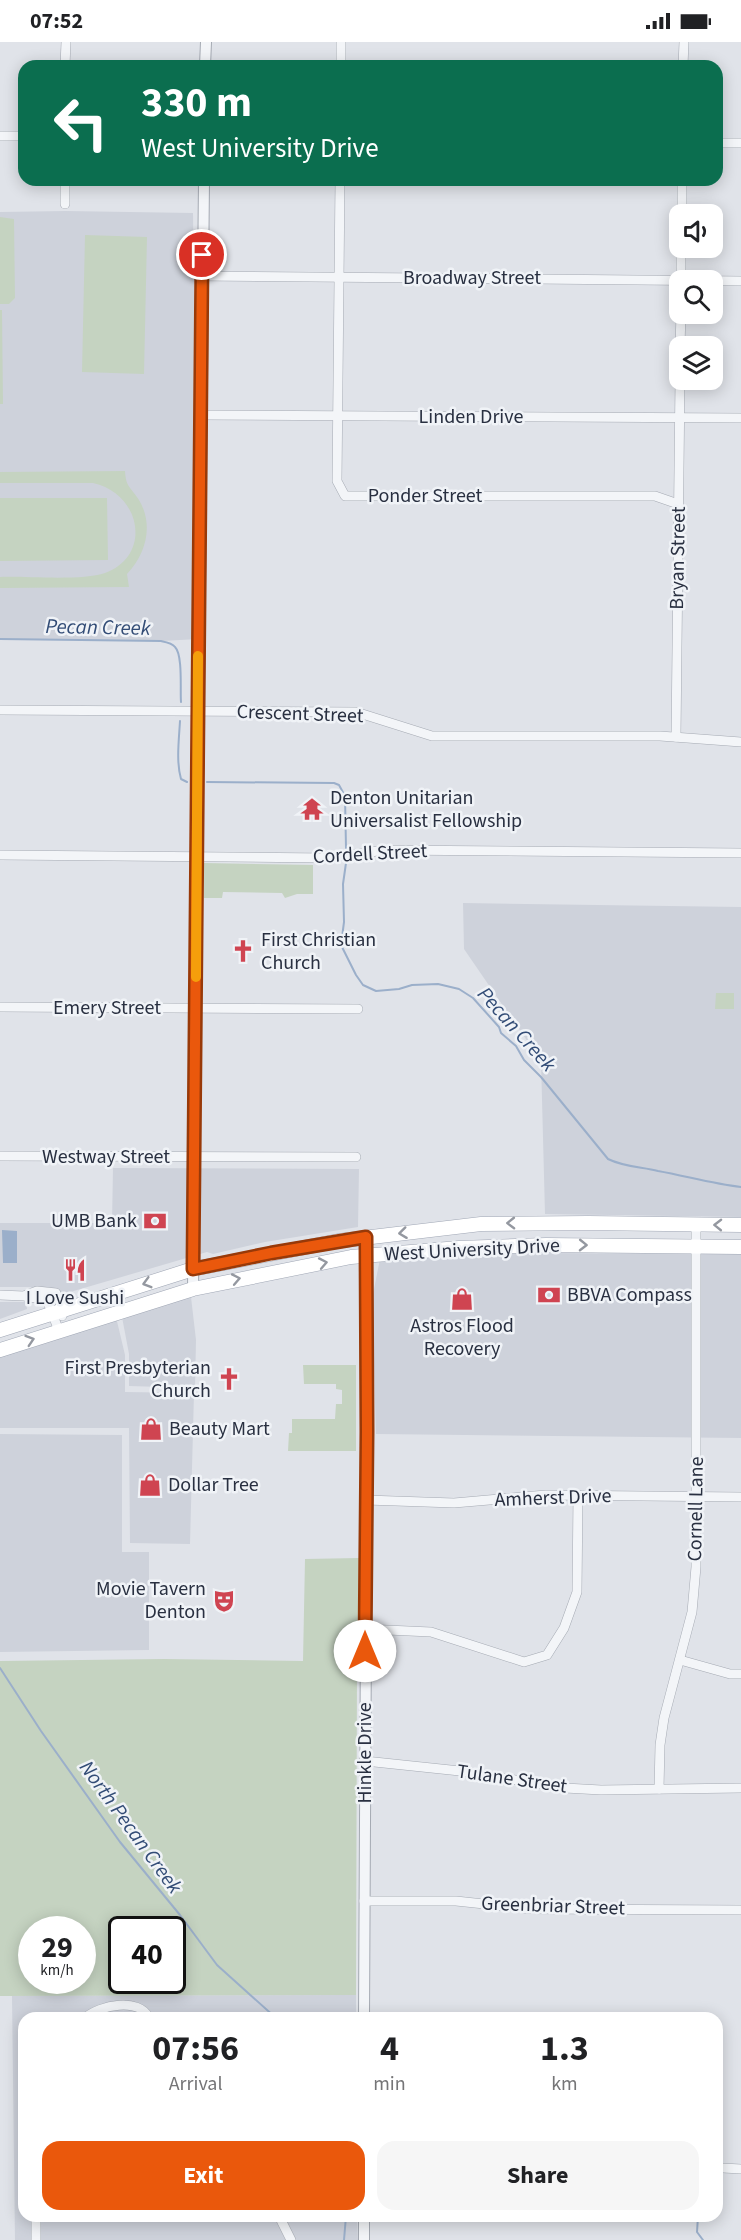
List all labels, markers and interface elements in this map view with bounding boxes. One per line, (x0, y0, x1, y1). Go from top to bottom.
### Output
text: 07:52 (30, 5, 83, 37)
text: 330 m (141, 73, 252, 133)
icon: left (42, 84, 120, 162)
text: West University Drive (141, 129, 379, 168)
map controls (669, 204, 723, 390)
button: sound (669, 204, 723, 258)
pin (176, 229, 227, 280)
icon: arrive (185, 238, 218, 271)
street label: Broadway Street (403, 264, 541, 292)
button: search (669, 270, 723, 324)
button: layers (669, 336, 723, 390)
street label: Linden Drive (419, 403, 524, 431)
street label: Ponder Street (368, 482, 483, 510)
street label: Bryan Street (663, 506, 693, 610)
water label: Pecan Creek (45, 611, 152, 643)
street label: Crescent Street (236, 698, 364, 730)
place label: Denton Unitarian Universalist Fellowship (330, 784, 522, 835)
temple icon: Denton Unitarian Universalist Fellowship (299, 796, 325, 822)
street label: Cordell Street (312, 837, 428, 871)
place label: First Christian Church (261, 926, 376, 977)
church icon: First Christian Church (230, 938, 256, 964)
water label: Pecan Creek (471, 980, 564, 1079)
street label: Emery Street (53, 994, 161, 1022)
street label: Westway Street (42, 1143, 170, 1171)
place label: UMB Bank (51, 1207, 137, 1235)
bank icon: UMB Bank (142, 1208, 168, 1234)
one-way arrow (507, 1217, 516, 1230)
one-way arrow (714, 1218, 723, 1231)
one-way arrow (398, 1226, 407, 1238)
street label: West University Drive (383, 1231, 561, 1269)
one-way arrow (579, 1239, 588, 1251)
restaurant icon: I Love Sushi (62, 1257, 88, 1283)
one-way arrow (317, 1257, 327, 1270)
one-way arrow (230, 1273, 240, 1286)
one-way arrow (142, 1276, 153, 1288)
place label: BBVA Compass (567, 1281, 692, 1309)
bank icon: BBVA Compass (536, 1282, 562, 1308)
place label: I Love Sushi (26, 1284, 124, 1312)
shop icon: Astros Flood Recovery (449, 1286, 475, 1312)
place label: Astros Flood Recovery (410, 1312, 514, 1363)
one-way arrow (24, 1335, 35, 1348)
place label: First Presbyterian Church (65, 1354, 211, 1405)
church icon: First Presbyterian Church (216, 1366, 242, 1392)
place label: Beauty Mart (169, 1415, 270, 1443)
shop icon: Beauty Mart (138, 1416, 164, 1442)
street label: Cornell Lane (681, 1456, 711, 1562)
place label: Dollar Tree (168, 1471, 259, 1499)
shop icon: Dollar Tree (137, 1472, 163, 1498)
street label: Amherst Drive (494, 1482, 612, 1514)
place label: Movie Tavern Denton (96, 1575, 206, 1626)
theatre icon: Movie Tavern Denton (211, 1588, 237, 1614)
position arrow (333, 1619, 397, 1683)
street label: Hinkle Drive (351, 1702, 379, 1804)
water label: North Pecan Creek (72, 1754, 190, 1901)
street label: Tulane Street (455, 1757, 569, 1801)
street label: Greenbriar Street (481, 1889, 626, 1923)
speed limit sign: 40 (108, 1916, 186, 1994)
text: 29 (41, 1926, 73, 1969)
text: km/h (40, 1960, 74, 1981)
text: 07:56 (152, 2023, 239, 2074)
text: 4 (380, 2023, 399, 2074)
text: 1.3 (540, 2023, 589, 2074)
text: Arrival (169, 2070, 223, 2098)
text: min (373, 2070, 406, 2098)
text: km (551, 2070, 578, 2098)
button: Exit (42, 2141, 365, 2210)
button: Share (377, 2141, 699, 2210)

